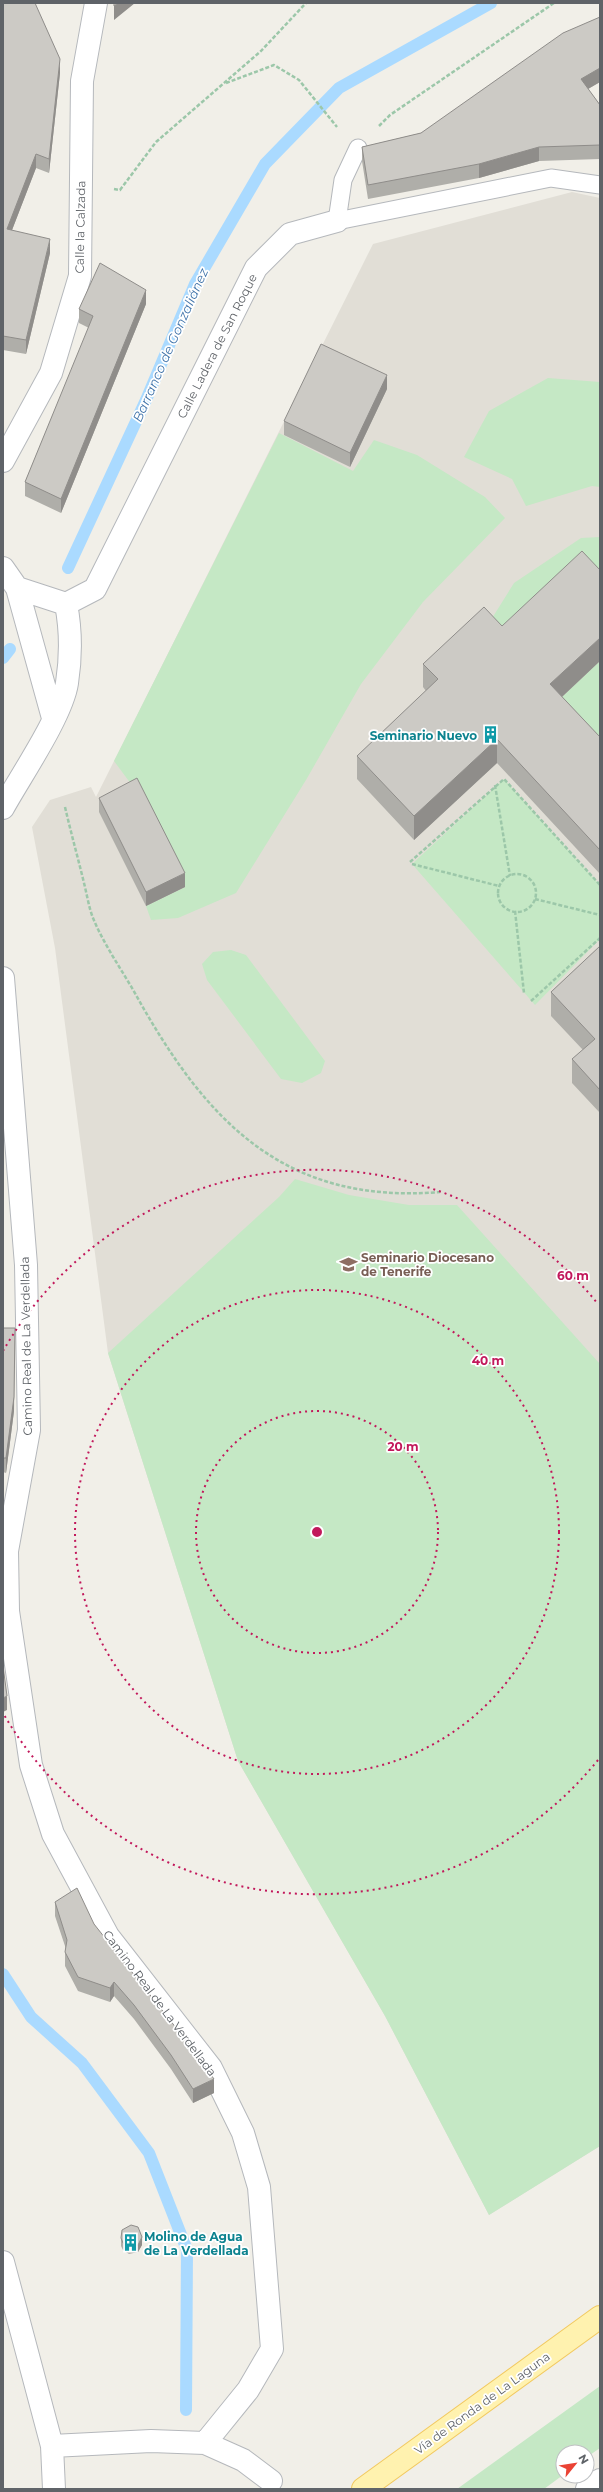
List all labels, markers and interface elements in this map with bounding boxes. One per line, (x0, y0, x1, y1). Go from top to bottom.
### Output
street label: Calle la Calzada (72, 180, 88, 274)
water label: Barranco de Gonzaliánez (129, 265, 211, 424)
street label: Calle Ladera de San Roque (174, 271, 260, 421)
building icon: Seminario Nuevo (480, 725, 500, 745)
place label: Seminario Nuevo (370, 728, 477, 743)
place label: Seminario Diocesano de Tenerife (361, 1250, 494, 1279)
school or university icon: Seminario Diocesano de Tenerife (338, 1254, 358, 1274)
street label: Camino Real de La Verdellada (17, 1256, 35, 1436)
text: 60 m (557, 1268, 589, 1283)
text: 40 m (472, 1353, 504, 1368)
text: 20 m (387, 1439, 419, 1454)
centre of rings (310, 1525, 324, 1539)
street label: Camino Real de La Verdellada (100, 1927, 220, 2079)
place label: Molino de Agua de La Verdellada (144, 2229, 249, 2258)
building icon: Molino de Agua de La Verdellada (121, 2233, 141, 2253)
street label: Vía de Ronda de La Laguna (411, 2349, 553, 2457)
north arrow (555, 2444, 595, 2484)
text: N (575, 2452, 592, 2466)

